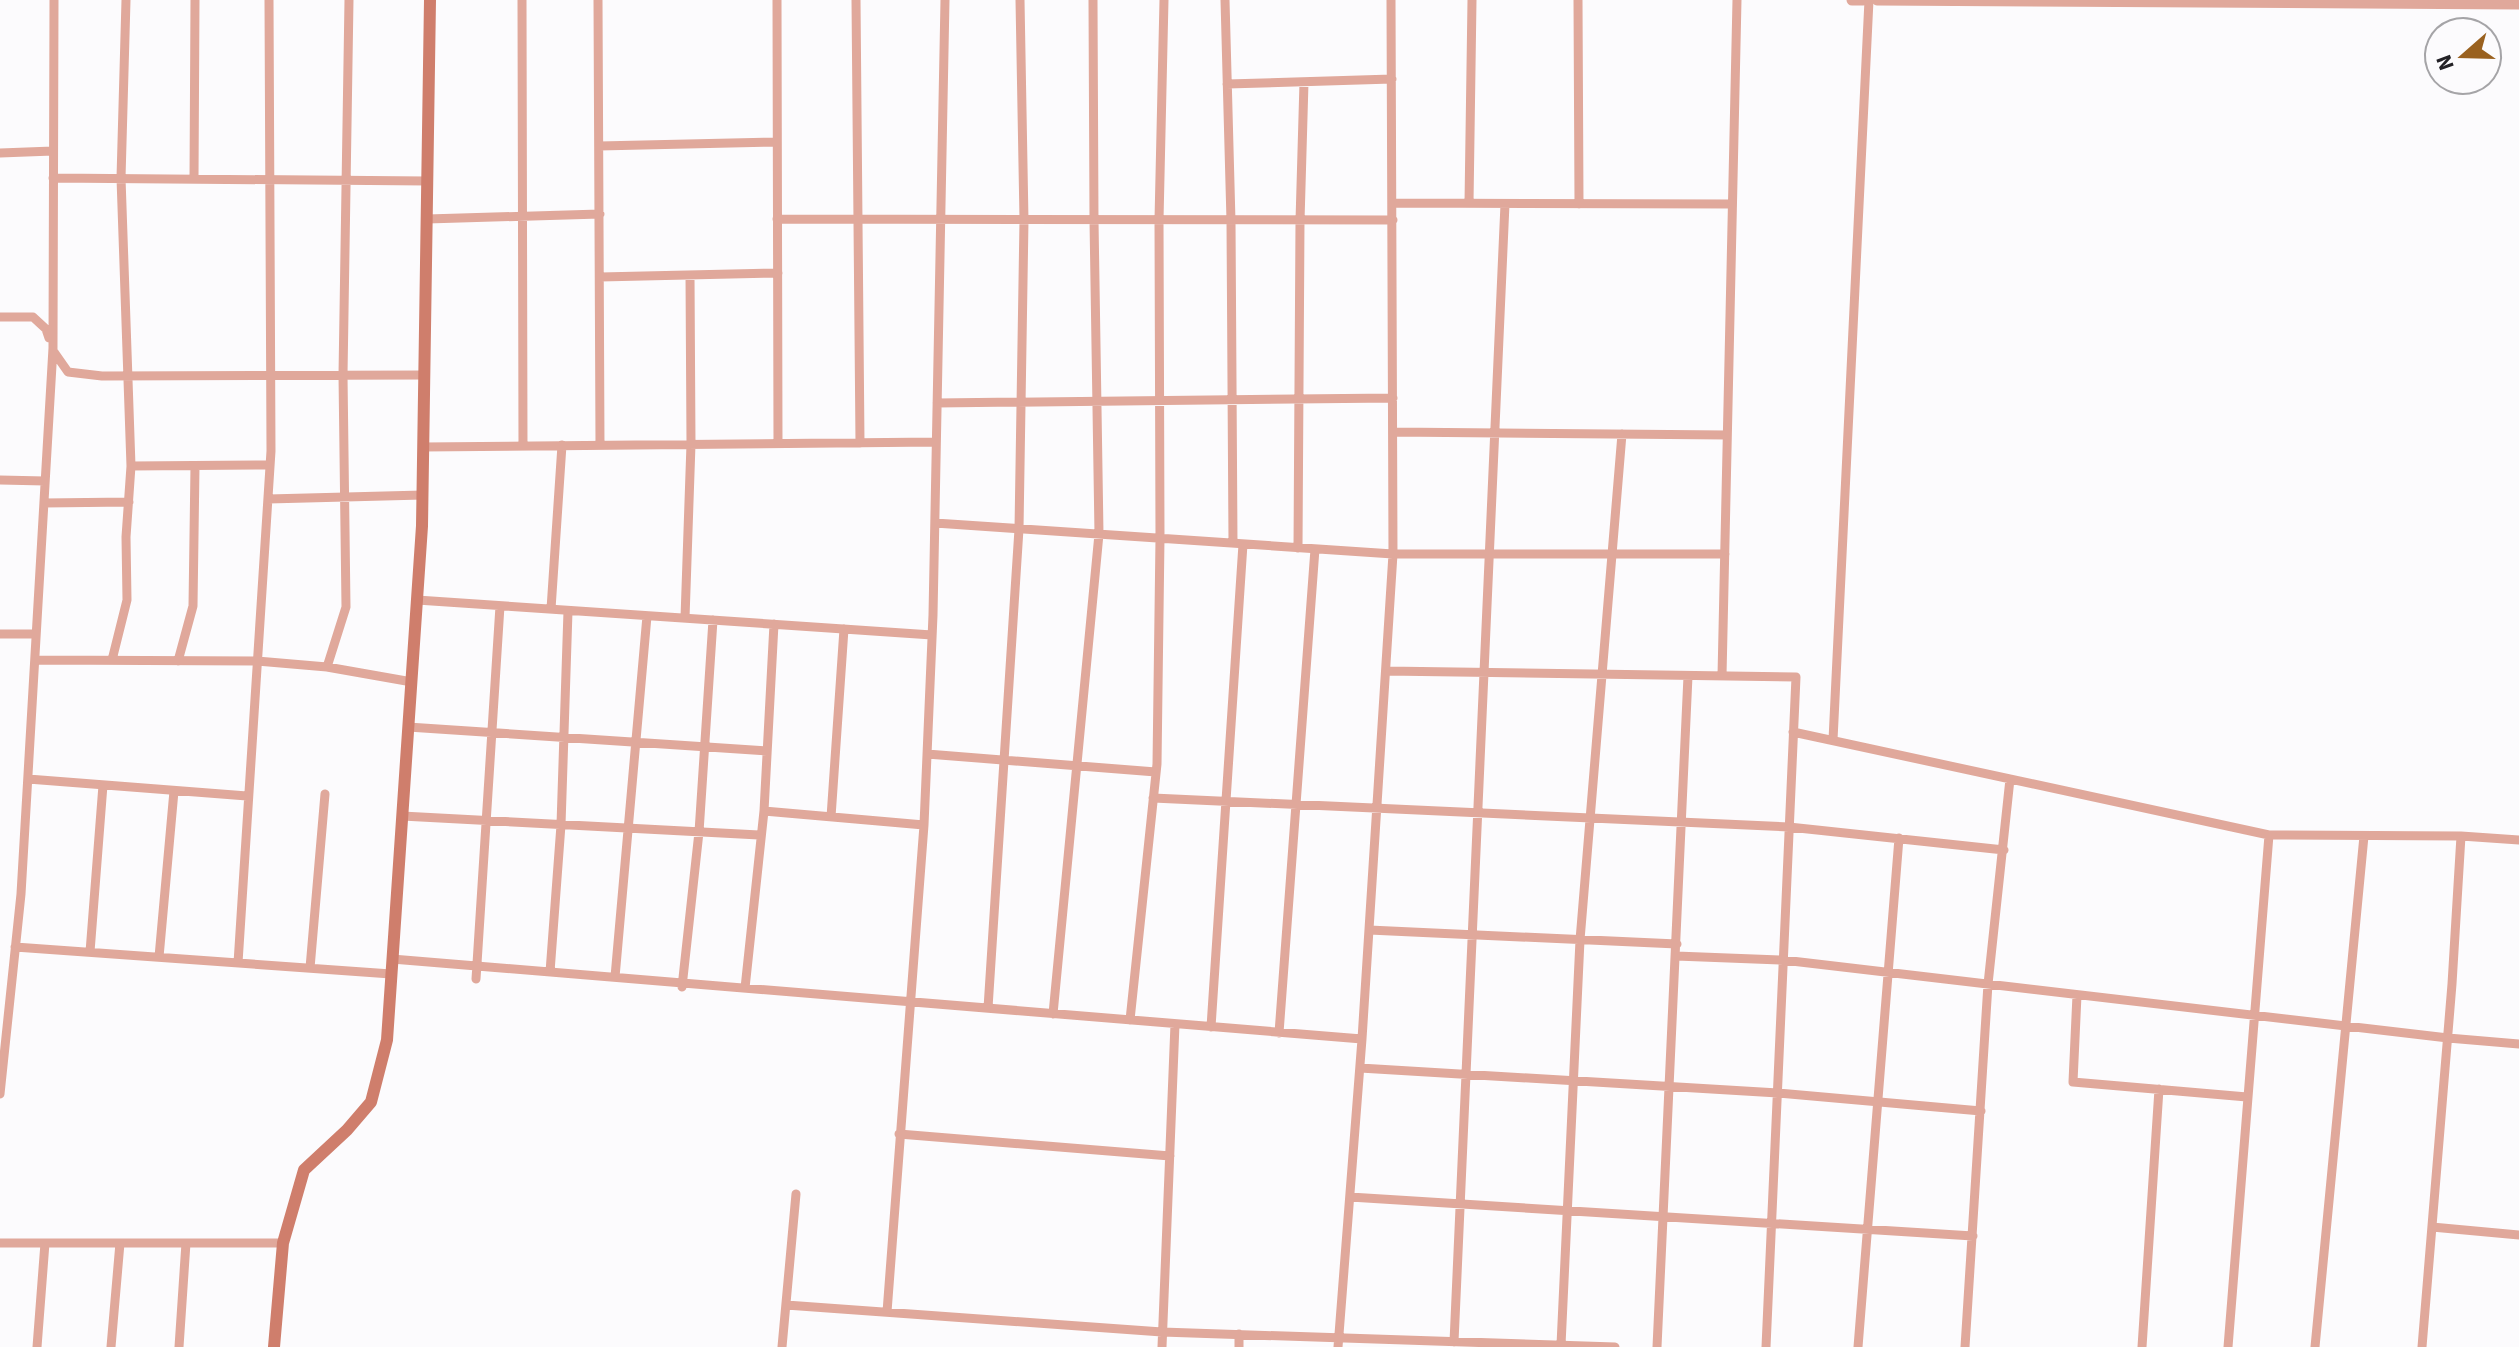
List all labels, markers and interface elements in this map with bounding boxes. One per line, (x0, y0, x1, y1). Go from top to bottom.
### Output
north arrow (2423, 16, 2503, 96)
text: N (2428, 50, 2463, 75)

